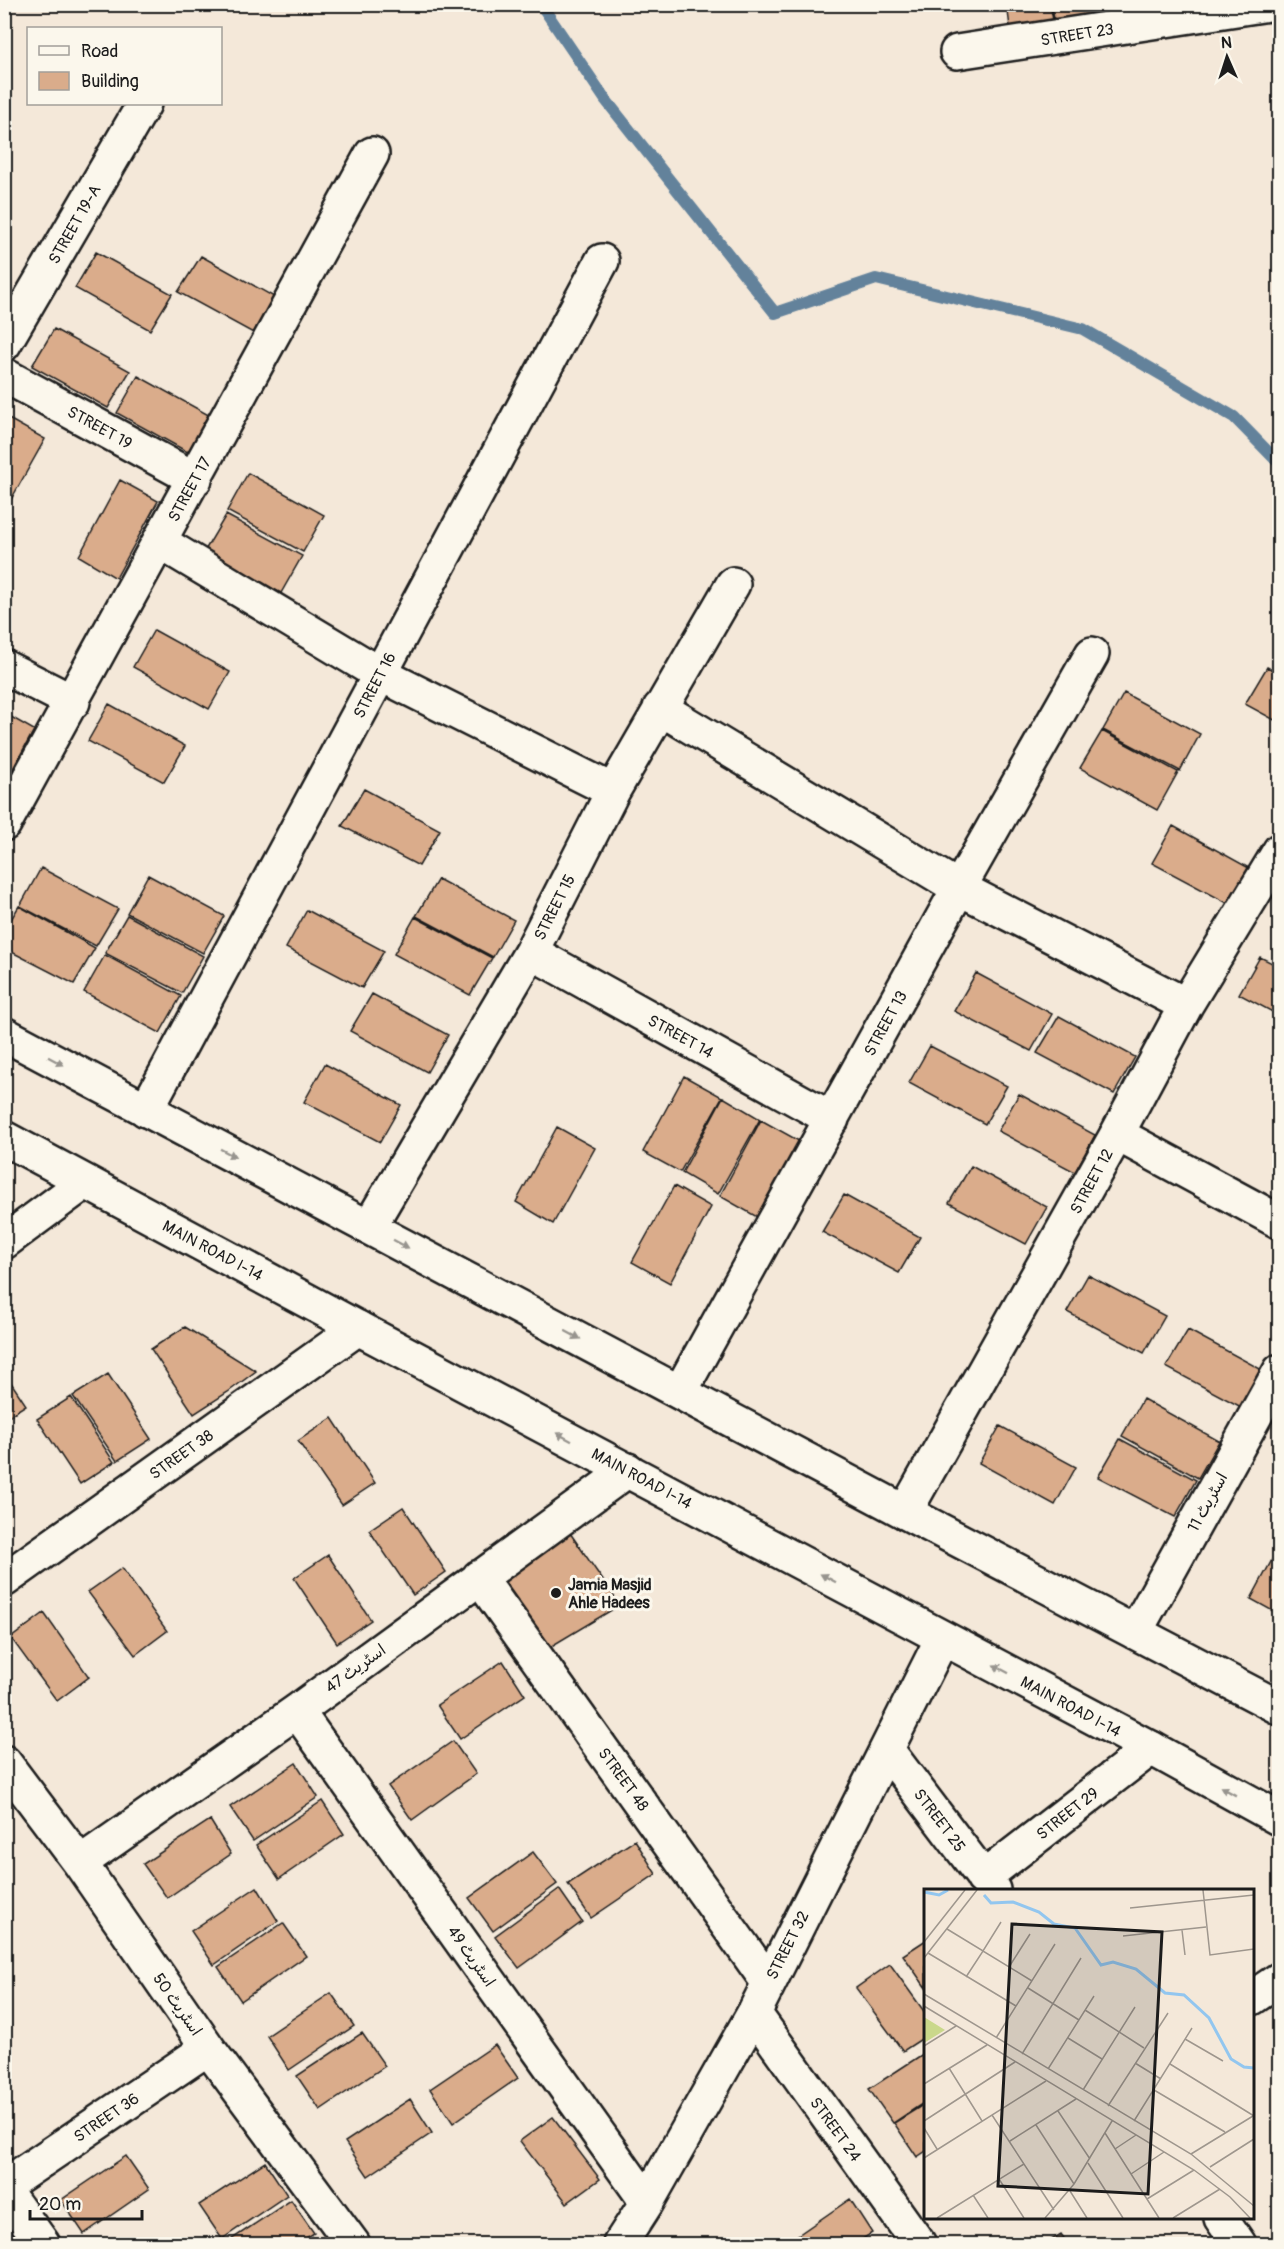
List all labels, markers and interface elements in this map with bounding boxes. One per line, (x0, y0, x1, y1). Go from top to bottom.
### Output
street label: STREET 23 (1039, 19, 1115, 51)
legend (27, 27, 222, 105)
north arrow (1197, 27, 1257, 87)
text: N (1220, 33, 1232, 53)
text: Road (81, 40, 118, 63)
text: Building (81, 70, 139, 93)
street label: STREET 19-A (44, 181, 106, 268)
street label: STREET 19 (64, 402, 135, 454)
street label: STREET 17 (164, 453, 216, 525)
street label: STREET 16 (349, 649, 401, 722)
street label: STREET 15 (530, 871, 580, 944)
street label: STREET 13 (860, 987, 912, 1060)
street label: STREET 14 (644, 1011, 717, 1063)
one-way arrow (48, 1056, 65, 1066)
street label: STREET 12 (1066, 1145, 1118, 1218)
one-way arrow (220, 1148, 237, 1158)
street label: MAIN ROAD I-14 (159, 1216, 266, 1286)
one-way arrow (392, 1239, 409, 1249)
one-way arrow (565, 1330, 582, 1340)
street label: STREET 38 (146, 1426, 217, 1484)
one-way arrow (555, 1432, 572, 1441)
street label: MAIN ROAD I-14 (588, 1444, 695, 1514)
street label: اسٹریٹ 11 (1183, 1469, 1232, 1536)
one-way arrow (820, 1573, 837, 1583)
place label: Jamia Masjid Ahle Hadees (568, 1575, 652, 1613)
marker: Jamia Masjid Ahle Hadees (549, 1586, 563, 1600)
street label: اسٹریٹ 47 (321, 1640, 390, 1697)
one-way arrow (992, 1664, 1009, 1674)
street label: MAIN ROAD I-14 (1017, 1672, 1124, 1742)
street label: STREET 48 (593, 1744, 653, 1815)
street label: STREET 29 (1032, 1783, 1103, 1844)
street label: STREET 25 (909, 1785, 969, 1856)
one-way arrow (1219, 1786, 1236, 1796)
inset map (924, 1889, 1254, 2219)
street label: STREET 32 (762, 1908, 814, 1983)
street label: اسٹریٹ 49 (443, 1922, 499, 1991)
street label: اسٹریٹ 50 (148, 1969, 206, 2040)
street label: STREET 36 (70, 2089, 143, 2147)
street label: STREET 24 (805, 2093, 865, 2166)
scale bar (30, 2183, 142, 2221)
text: 20 m (39, 2193, 81, 2216)

